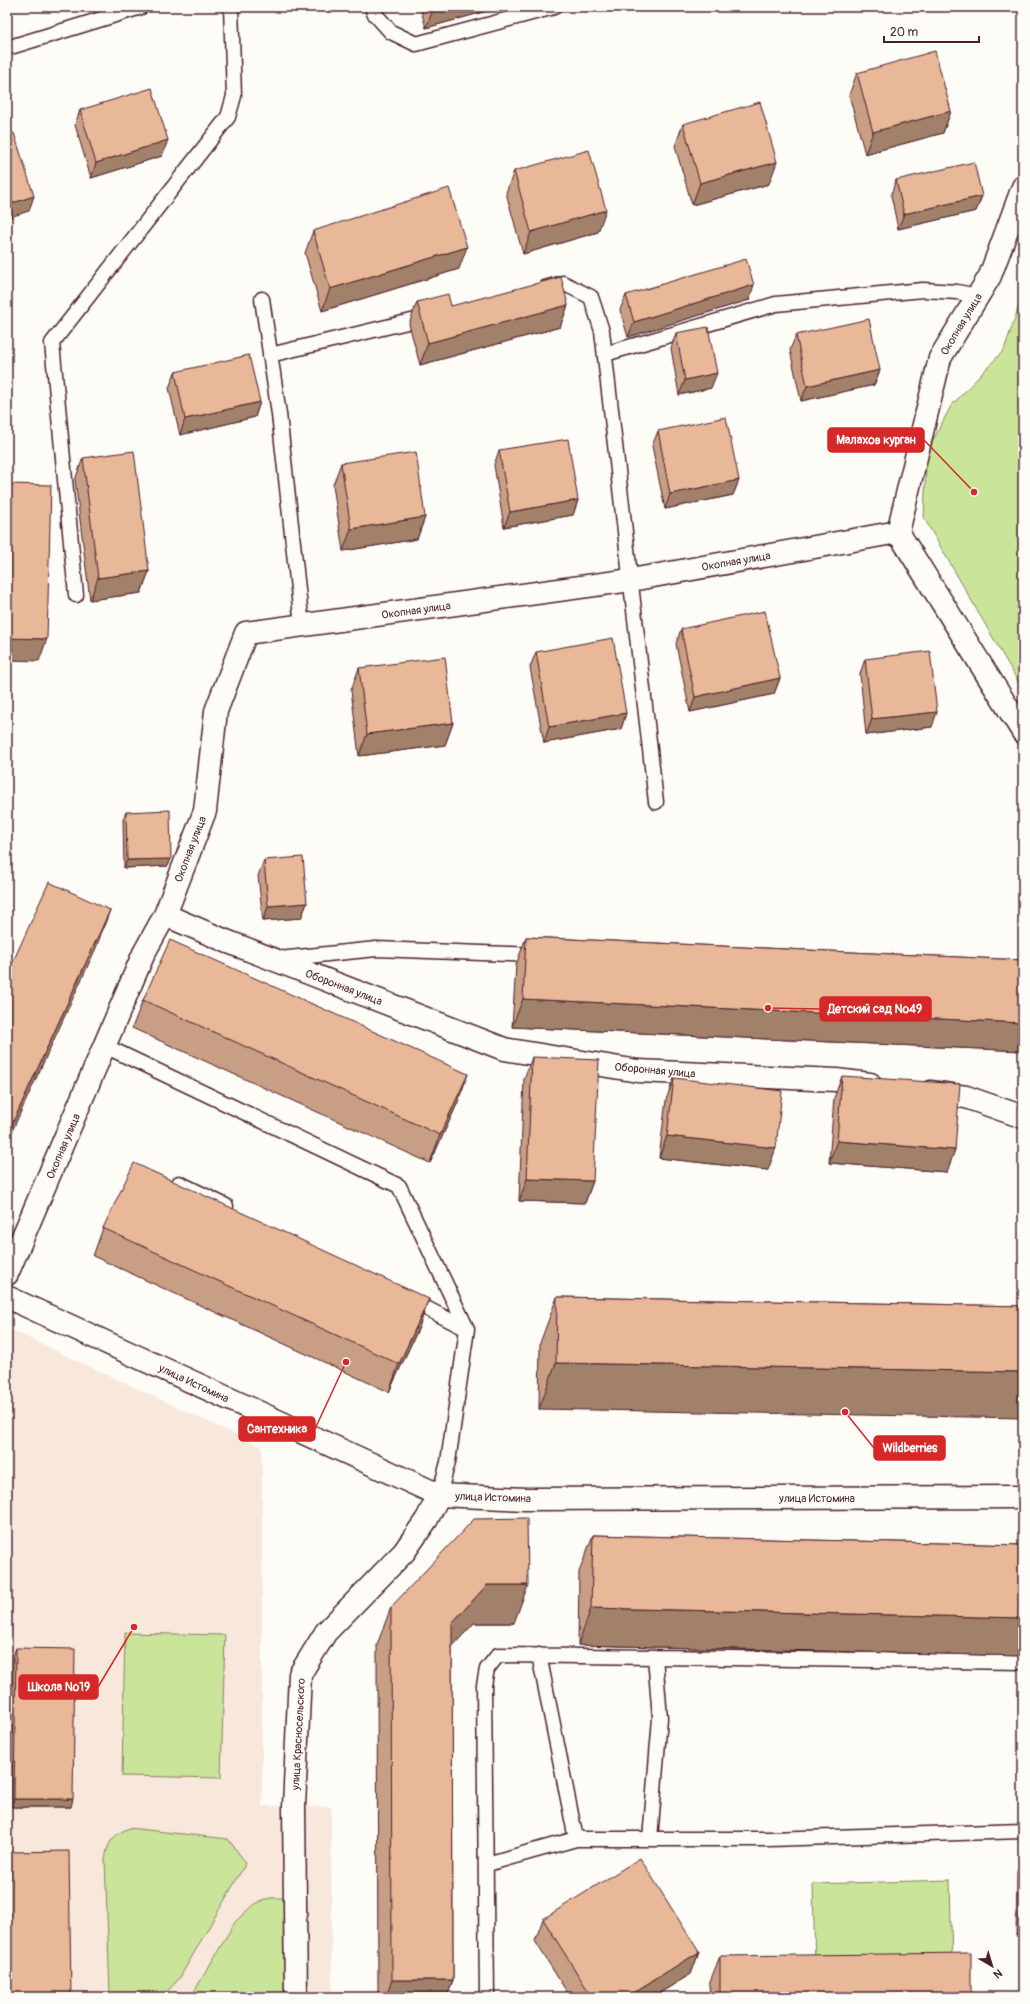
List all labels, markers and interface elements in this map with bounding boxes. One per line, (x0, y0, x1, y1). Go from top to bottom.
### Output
scale bar (884, 18, 979, 44)
text: 20 m (890, 25, 919, 40)
street label: Окопная улица (938, 291, 985, 357)
callout: Малахов курган (828, 428, 924, 452)
text: Малахов курган (836, 433, 916, 448)
street label: Окопная улица (701, 549, 772, 574)
street label: Окопная улица (381, 599, 451, 622)
street label: Окопная улица (172, 814, 209, 884)
street label: Оборонная улица (304, 967, 384, 1008)
callout: Детский сад №49 (820, 997, 931, 1021)
text: Детский сад №49 (827, 1002, 922, 1017)
street label: Оборонная улица (614, 1060, 696, 1081)
street label: Окопная улица (44, 1112, 83, 1181)
street label: улица Истомина (156, 1361, 231, 1405)
callout: Сантехника (239, 1417, 315, 1441)
text: Сантехника (247, 1422, 307, 1437)
callout: Wildberries (874, 1436, 945, 1460)
text: Wildberries (883, 1441, 938, 1456)
street label: улица Истомина (454, 1490, 531, 1505)
street label: улица Истомина (778, 1492, 855, 1505)
callout: Школа №19 (19, 1675, 98, 1699)
street label: улица Красносельского (289, 1678, 308, 1791)
text: Школа №19 (27, 1680, 90, 1695)
north arrow (972, 1946, 1012, 1986)
text: N (990, 1966, 1005, 1981)

